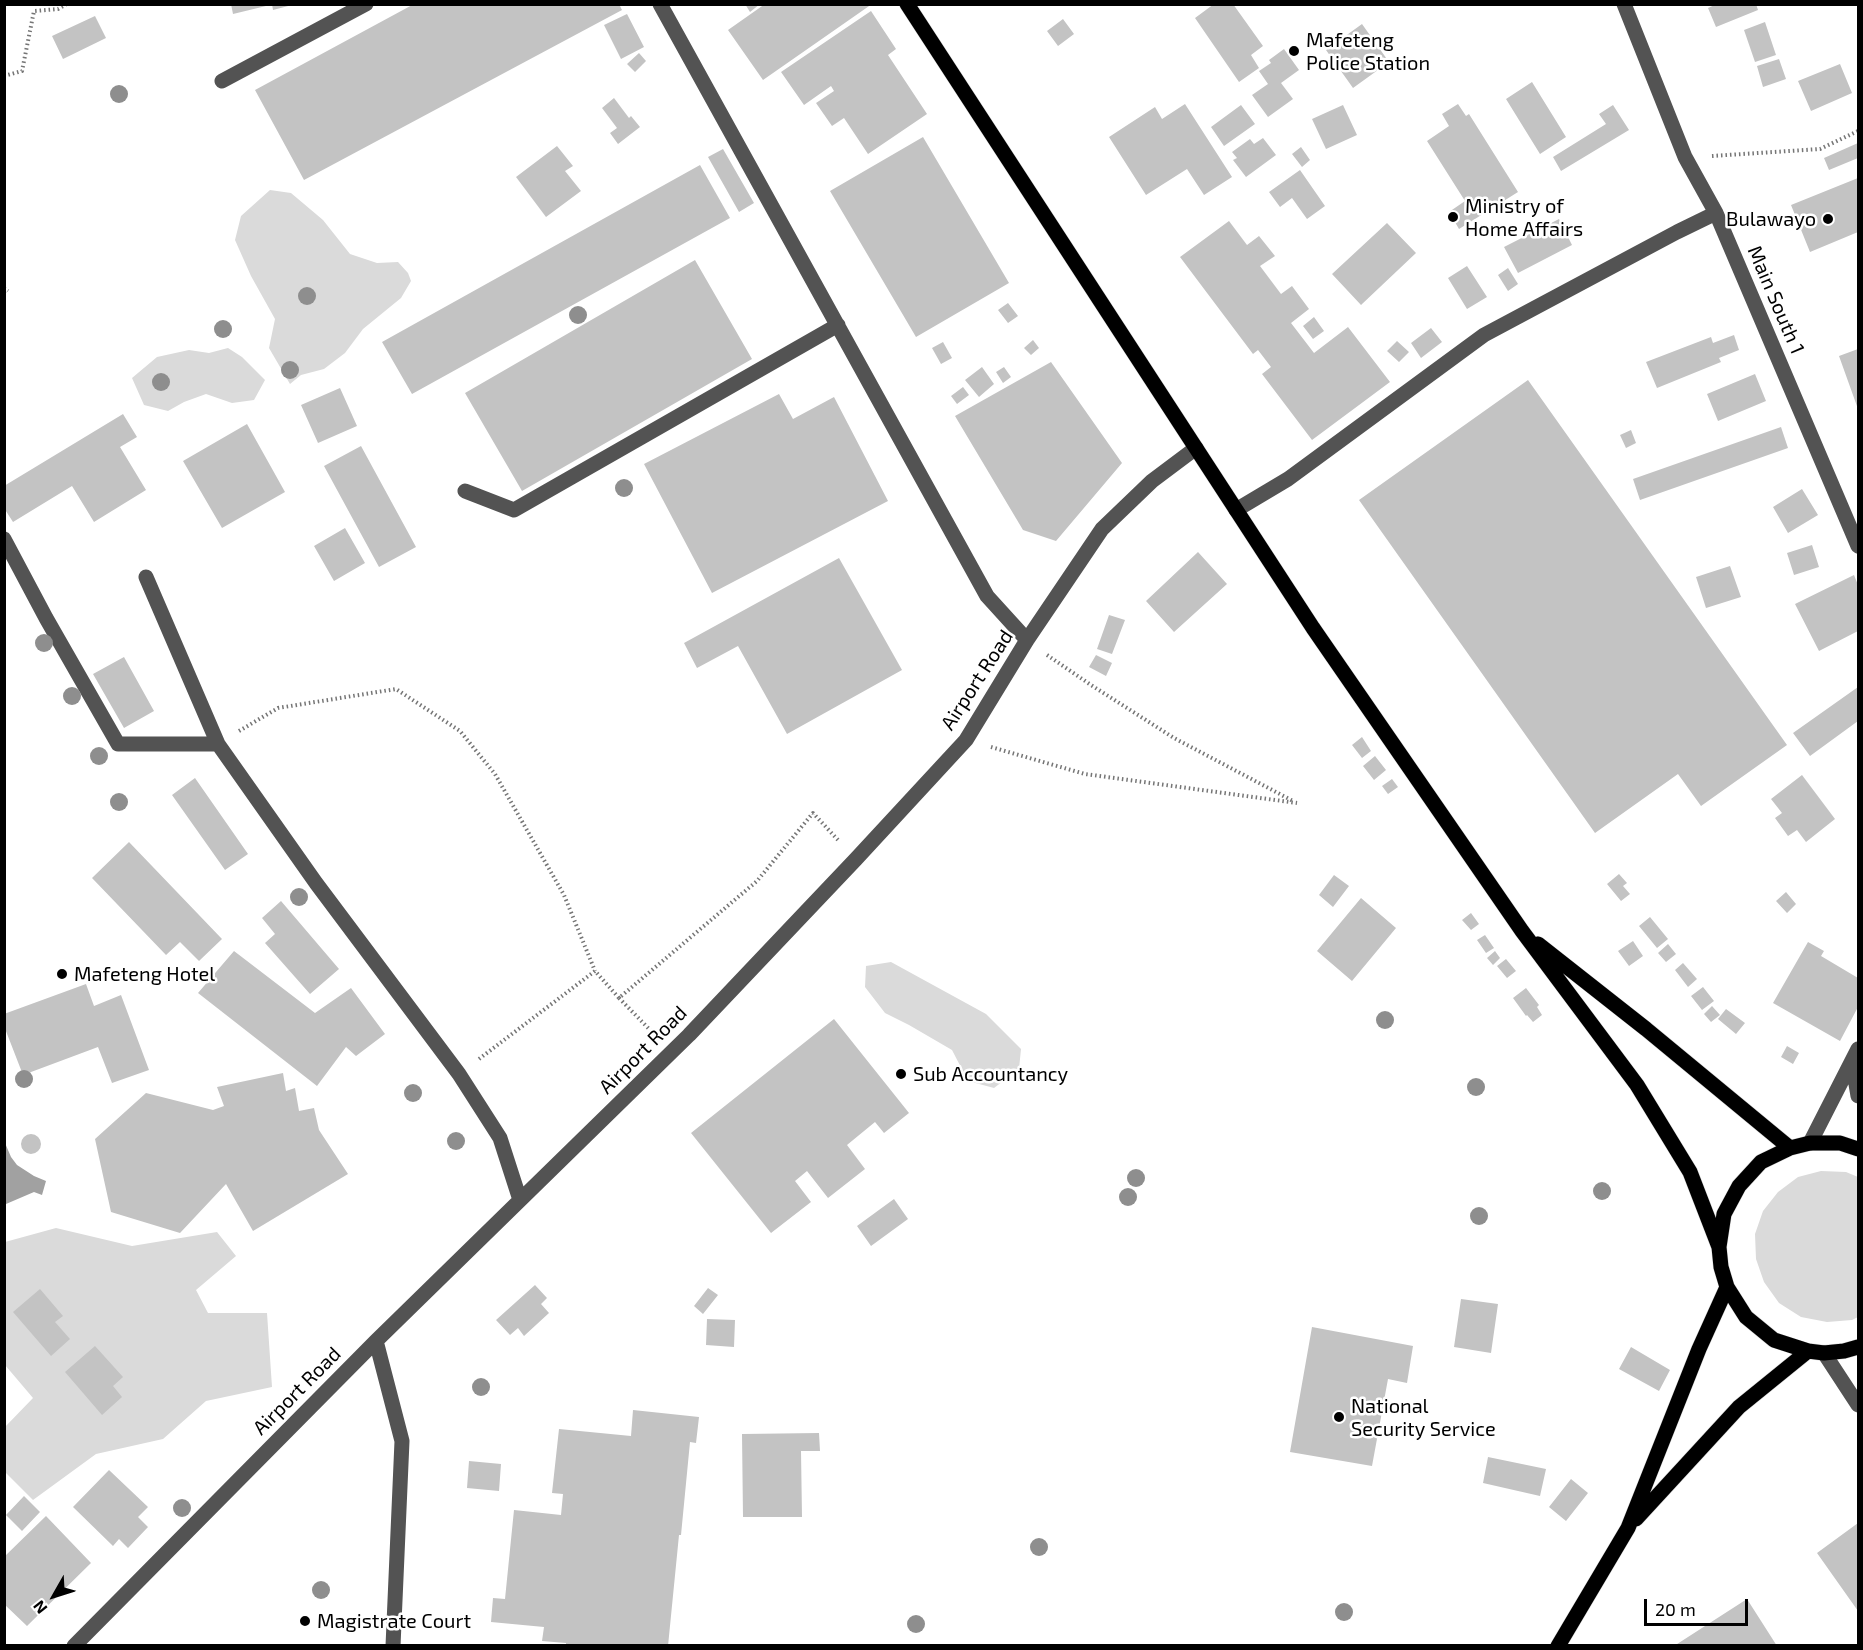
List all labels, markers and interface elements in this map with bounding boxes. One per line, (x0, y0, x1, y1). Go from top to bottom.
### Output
place label: Mafeteng Police Station (1306, 28, 1430, 75)
marker: Mafeteng Police Station (1287, 44, 1301, 58)
place label: Ministry of Home Affairs (1465, 194, 1583, 241)
place label: Bulawayo (1726, 207, 1816, 231)
marker: Ministry of Home Affairs (1446, 210, 1460, 224)
marker: Bulawayo (1821, 212, 1835, 226)
street label: Main South 1 (1742, 242, 1810, 358)
street label: Airport Road (936, 625, 1018, 735)
place label: Mafeteng Hotel (74, 962, 215, 986)
marker: Mafeteng Hotel (55, 967, 69, 981)
street label: Airport Road (594, 1001, 692, 1099)
place label: Sub Accountancy (913, 1062, 1068, 1086)
marker: Sub Accountancy (894, 1067, 908, 1081)
street label: Airport Road (248, 1342, 346, 1440)
place label: National Security Service (1351, 1394, 1496, 1441)
marker: National Security Service (1332, 1410, 1346, 1424)
north arrow (24, 1566, 84, 1626)
scale bar (1647, 1587, 1750, 1625)
text: N (29, 1597, 51, 1618)
text: 20 m (1655, 1598, 1696, 1620)
place label: Magistrate Court (317, 1609, 471, 1633)
marker: Magistrate Court (298, 1614, 312, 1628)

